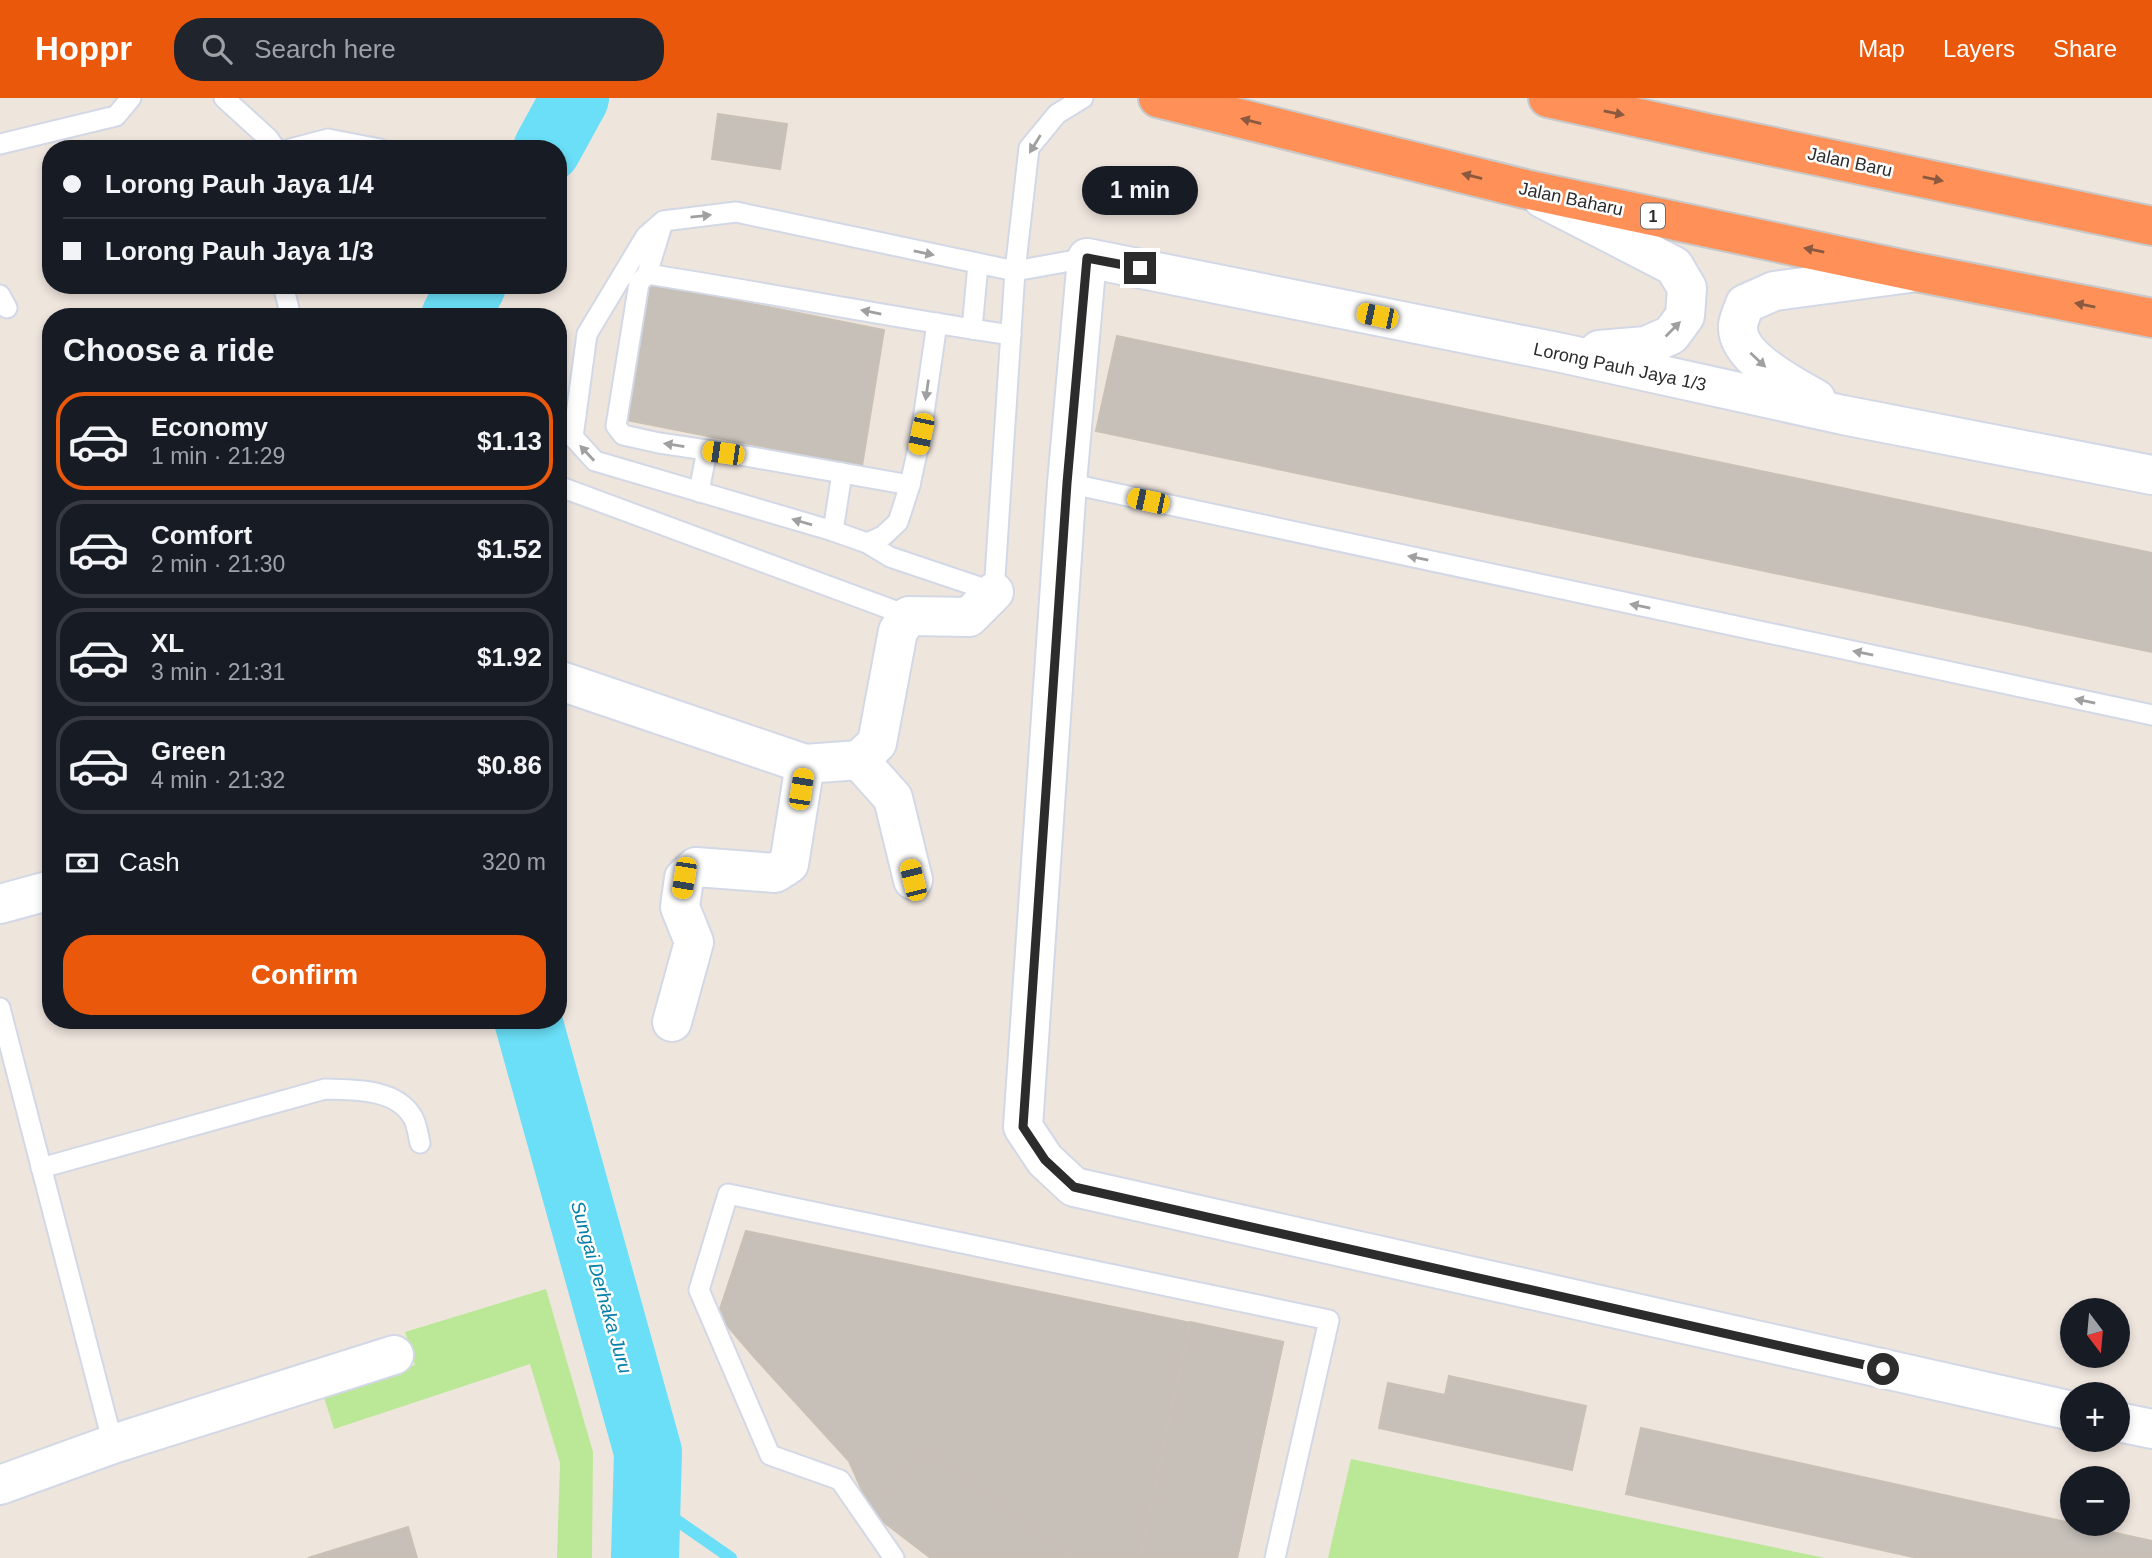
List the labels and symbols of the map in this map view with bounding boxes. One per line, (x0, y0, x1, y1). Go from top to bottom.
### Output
one-way arrow (1603, 107, 1625, 118)
one-way arrow (1240, 115, 1262, 126)
one-way arrow (1028, 134, 1041, 153)
street label: Jalan Baru (1806, 143, 1894, 181)
callout: 1 min (1082, 166, 1198, 216)
one-way arrow (1461, 170, 1483, 181)
one-way arrow (1922, 174, 1944, 185)
street label: Jalan Baharu (1517, 178, 1625, 220)
road number: 1 (1641, 204, 1665, 228)
one-way arrow (690, 211, 712, 222)
one-way arrow (1803, 245, 1825, 256)
one-way arrow (913, 247, 935, 258)
route end (1124, 252, 1156, 284)
one-way arrow (2074, 299, 2096, 310)
car (1355, 301, 1400, 331)
one-way arrow (860, 307, 882, 318)
one-way arrow (1664, 321, 1681, 338)
street label: Lorong Pauh Jaya 1/3 (1532, 339, 1708, 395)
one-way arrow (1749, 352, 1766, 368)
one-way arrow (921, 380, 932, 402)
car (907, 411, 936, 457)
one-way arrow (663, 439, 685, 450)
car (701, 440, 746, 466)
one-way arrow (580, 445, 596, 462)
car (1126, 486, 1171, 516)
one-way arrow (792, 517, 813, 527)
one-way arrow (1407, 553, 1429, 564)
one-way arrow (1629, 600, 1651, 611)
one-way arrow (1852, 648, 1874, 659)
one-way arrow (2074, 695, 2096, 706)
car (788, 767, 815, 811)
car (671, 856, 698, 900)
car (898, 857, 929, 903)
water label: Sungai Derhaka Juru (567, 1198, 636, 1376)
north arrow (2060, 1298, 2130, 1368)
route start (1867, 1353, 1899, 1385)

